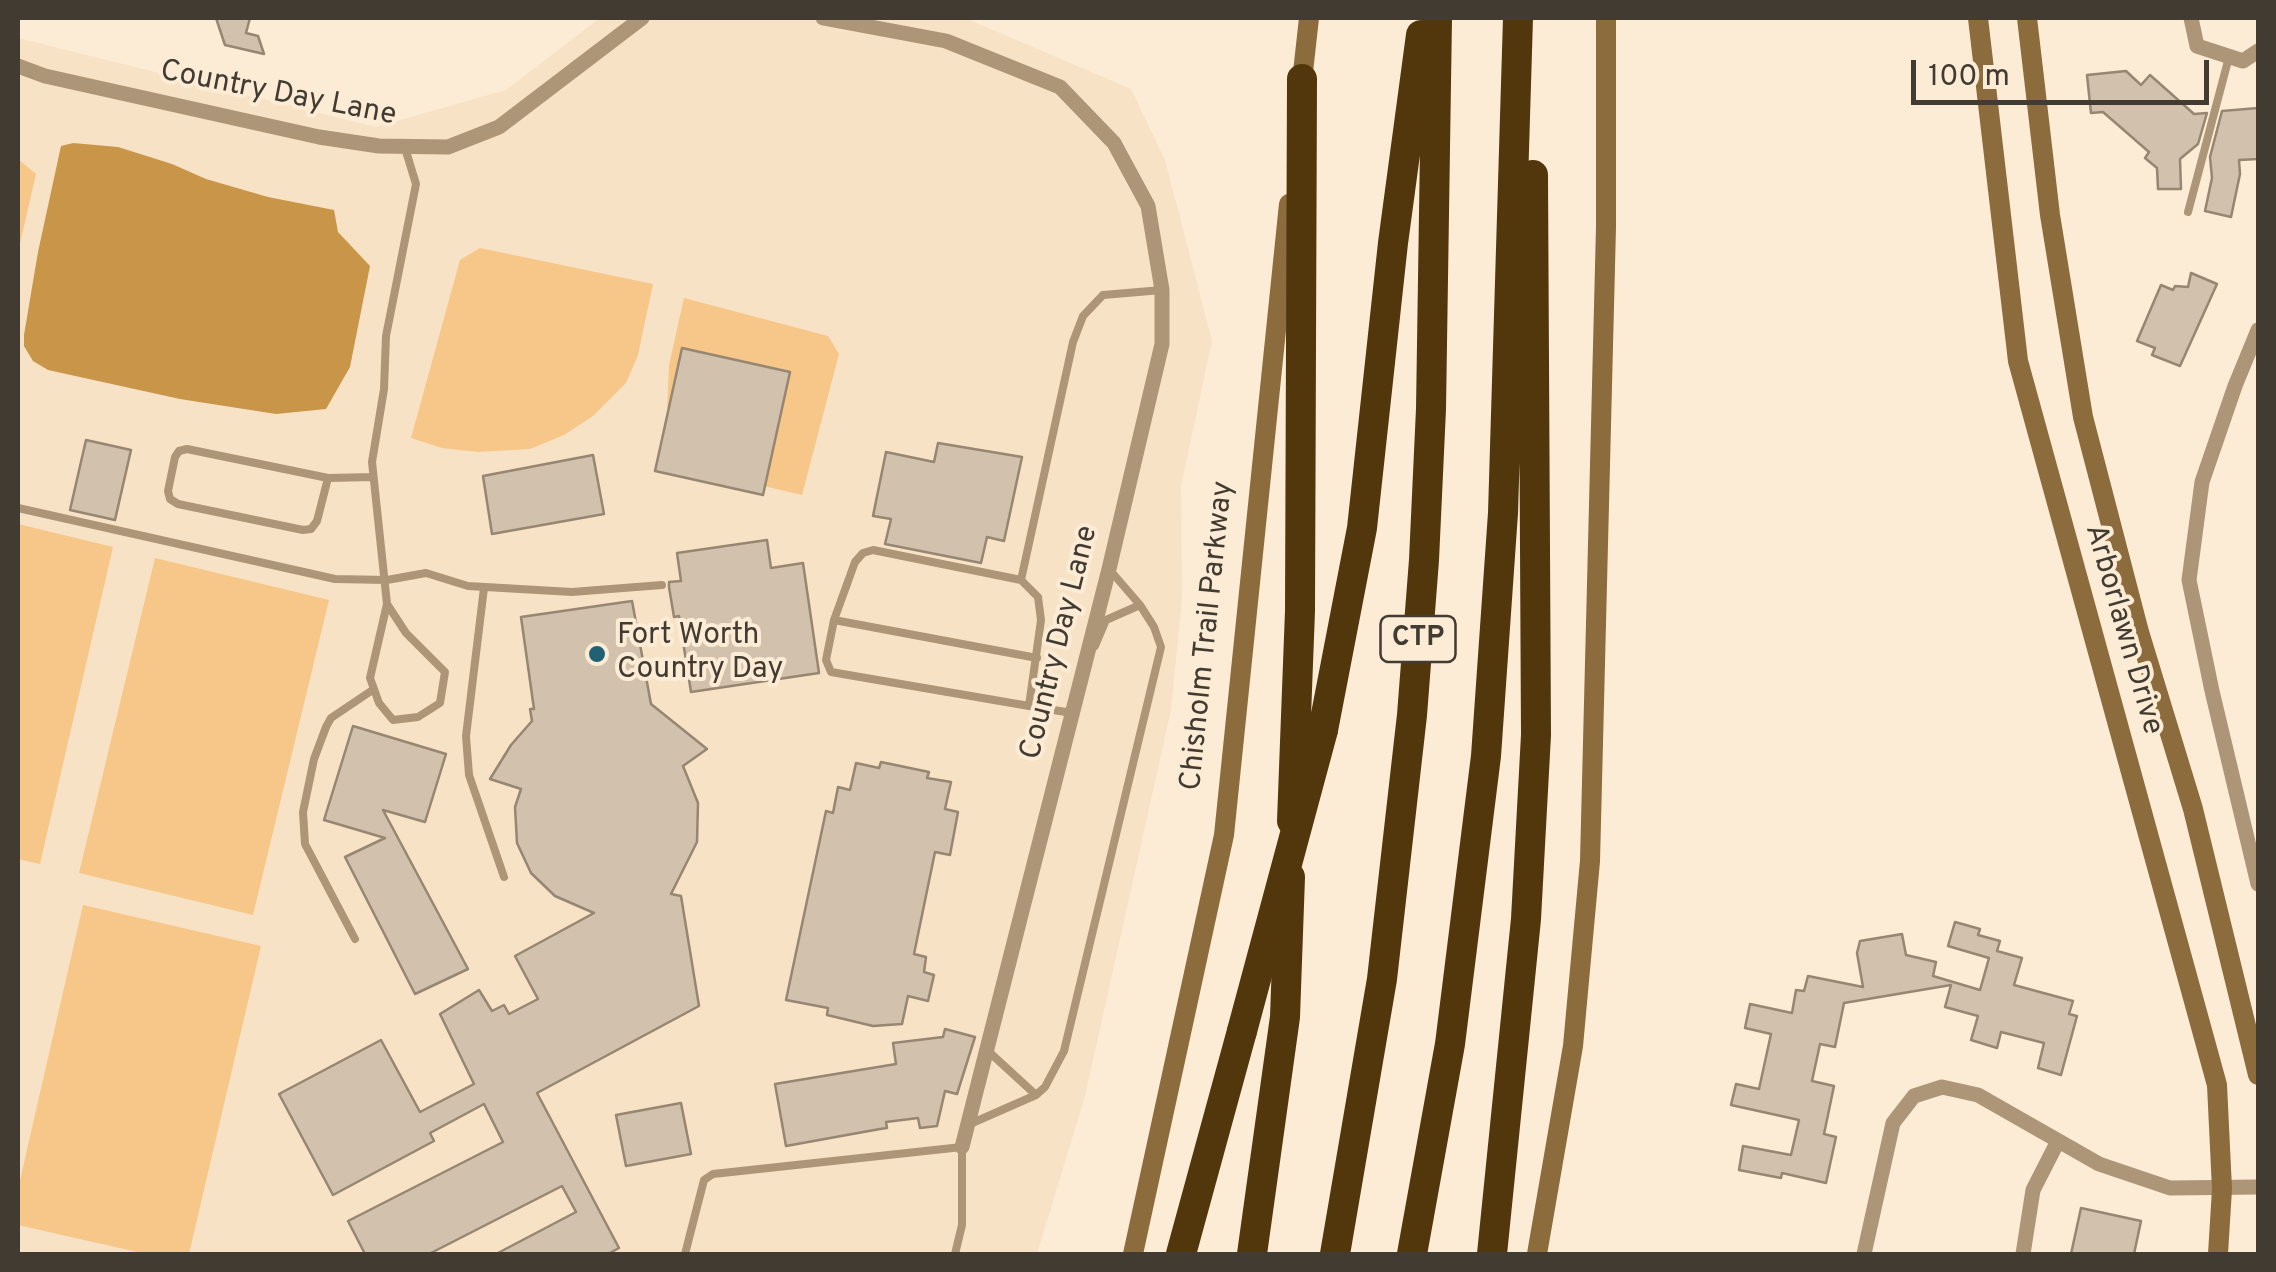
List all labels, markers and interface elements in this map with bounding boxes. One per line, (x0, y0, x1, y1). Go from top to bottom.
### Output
scale bar (1916, 40, 2214, 102)
street label: Country Day Lane (157, 54, 399, 136)
text: 100 m (1928, 59, 2010, 96)
street label: Chisholm Trail Parkway (1175, 480, 1243, 792)
street label: Arborlawn Drive (2075, 521, 2169, 739)
street label: Country Day Lane (1015, 522, 1107, 764)
road number: CTP (1380, 616, 1456, 662)
place label: Fort Worth Country Day (617, 619, 783, 690)
marker: Fort Worth Country Day (586, 643, 608, 665)

